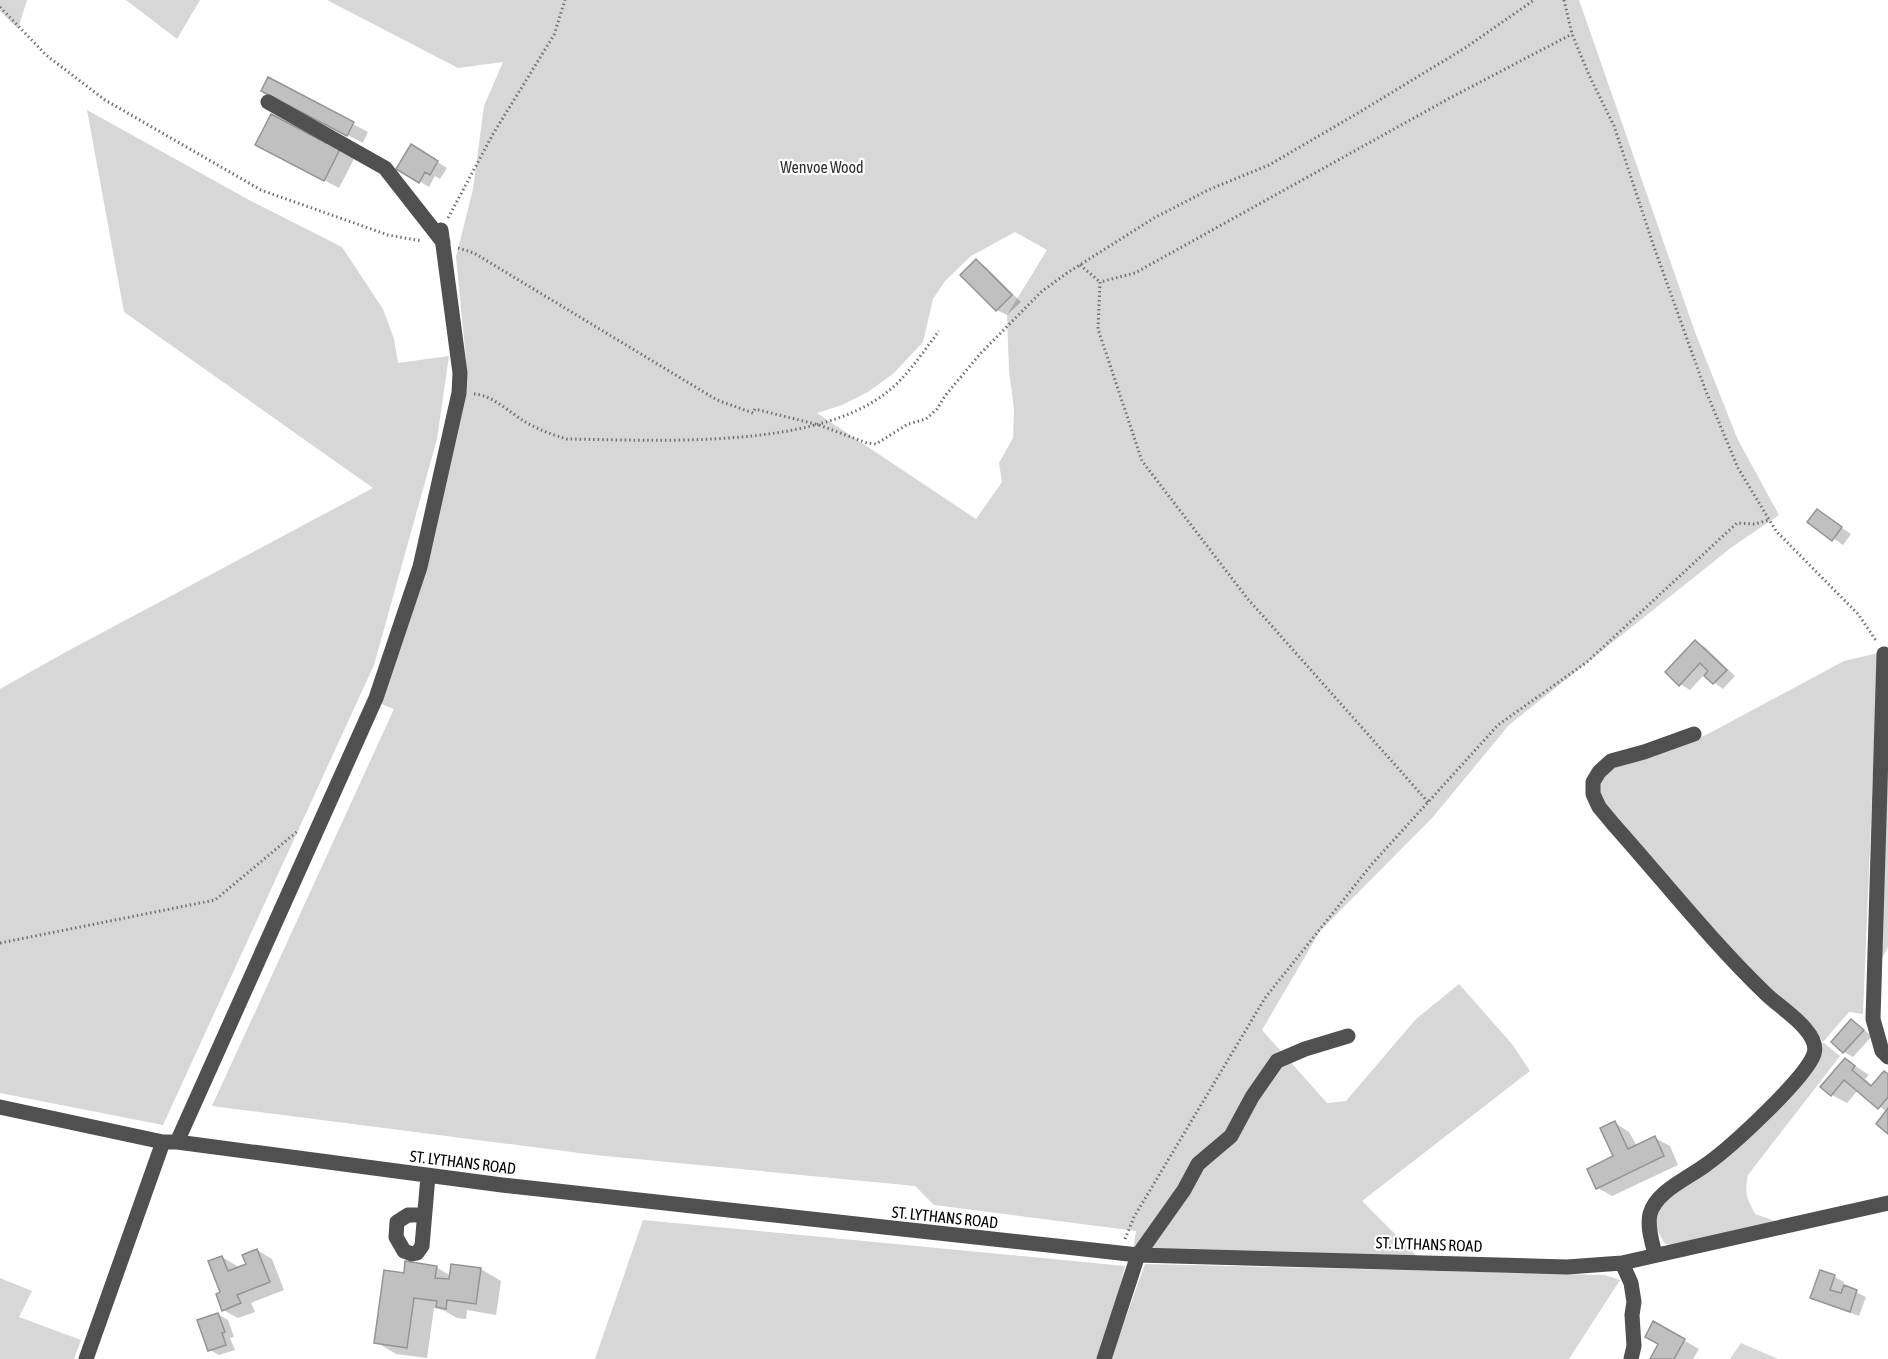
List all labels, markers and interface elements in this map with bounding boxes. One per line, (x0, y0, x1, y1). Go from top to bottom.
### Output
park label: Wenvoe Wood (780, 158, 864, 176)
street label: ST. LYTHANS ROAD (409, 1147, 517, 1177)
street label: ST. LYTHANS ROAD (891, 1202, 999, 1232)
street label: ST. LYTHANS ROAD (1375, 1233, 1483, 1255)

